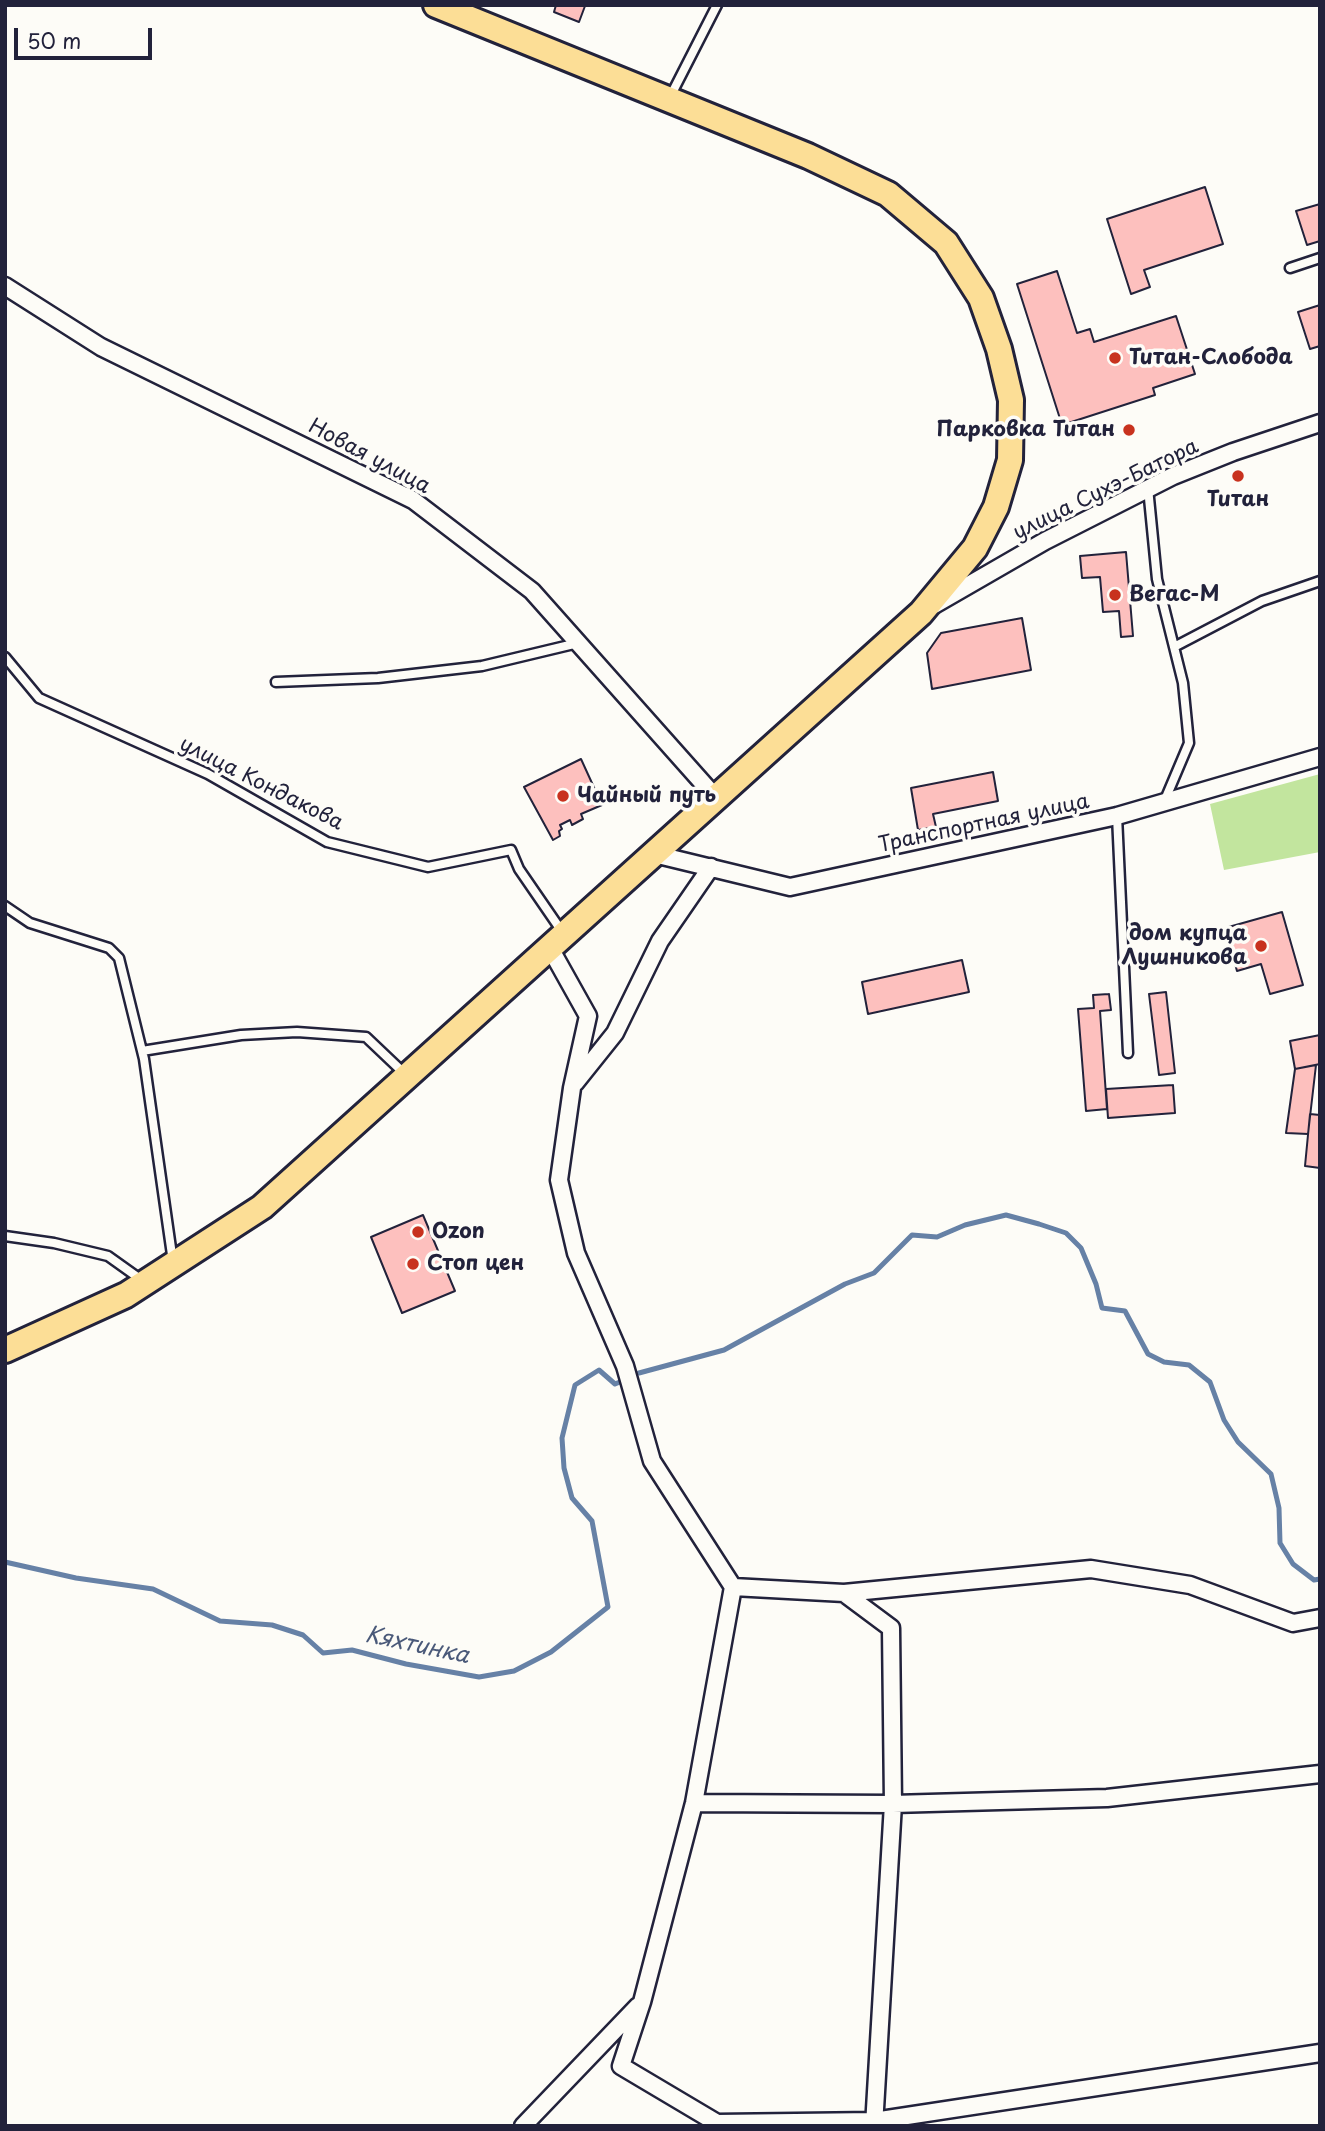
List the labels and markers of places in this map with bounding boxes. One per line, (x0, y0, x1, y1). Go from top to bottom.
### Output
place label: Титан-Слобода (1129, 345, 1293, 371)
marker: Титан-Слобода (1107, 350, 1123, 366)
place label: Парковка Титан (937, 417, 1115, 443)
marker: Парковка Титан (1121, 422, 1137, 438)
marker: Титан (1230, 468, 1246, 484)
place label: Титан (1207, 487, 1269, 513)
place label: Вегас-М (1129, 582, 1220, 608)
marker: Вегас-М (1107, 587, 1123, 603)
place label: Чайный путь (577, 783, 716, 809)
marker: Чайный путь (555, 788, 571, 804)
place label: дом купца Лушникова (1121, 921, 1247, 971)
marker: дом купца Лушникова (1253, 938, 1269, 954)
place label: Ozon (432, 1219, 485, 1245)
marker: Ozon (410, 1224, 426, 1240)
place label: Стоп цен (427, 1251, 524, 1277)
marker: Стоп цен (405, 1256, 421, 1272)

